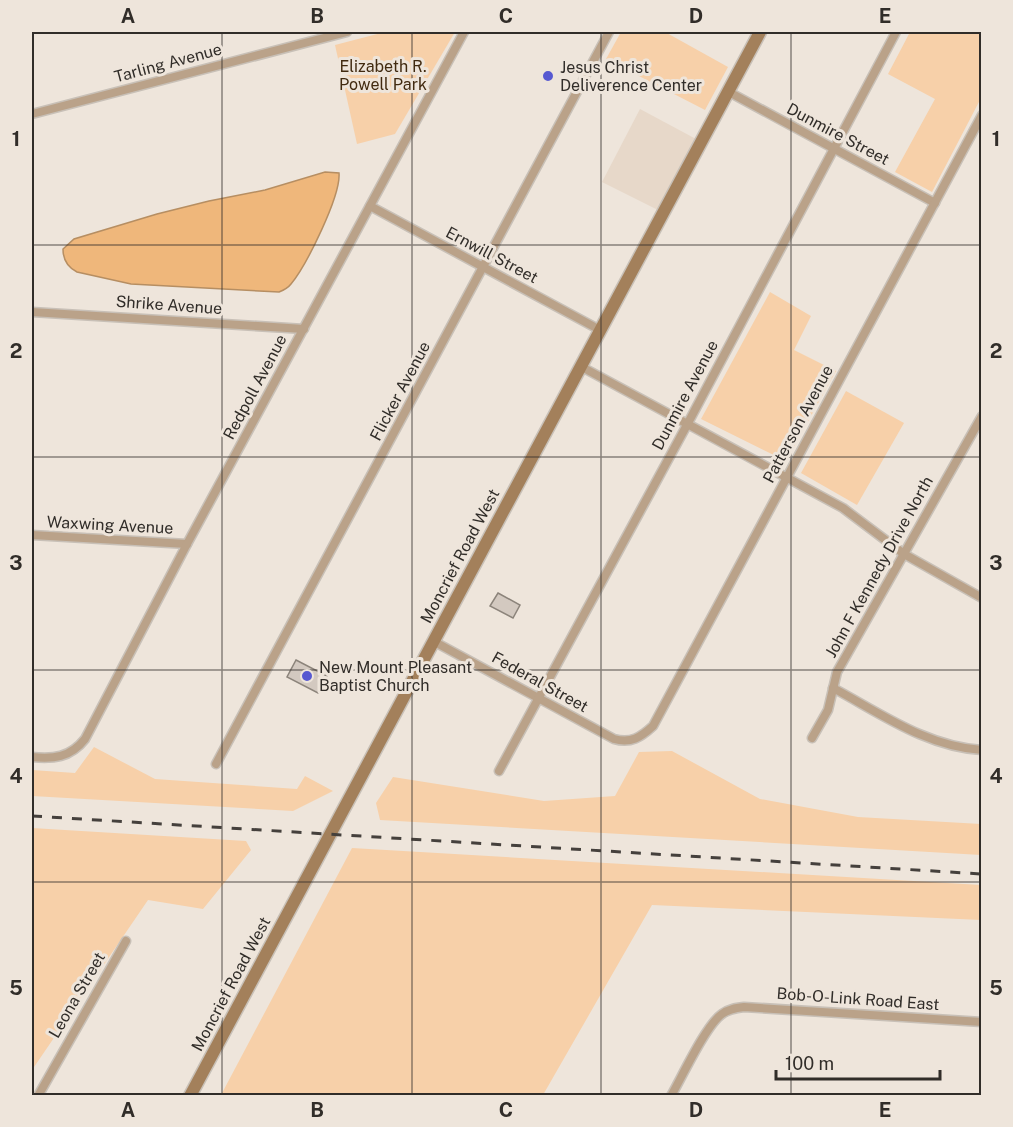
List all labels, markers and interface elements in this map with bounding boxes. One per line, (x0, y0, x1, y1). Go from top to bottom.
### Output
text: A (121, 4, 135, 28)
text: B (310, 4, 324, 28)
text: C (499, 4, 513, 28)
text: D (689, 4, 703, 28)
text: E (879, 4, 891, 28)
street label: Tarling Avenue (112, 40, 224, 86)
park label: Elizabeth R. Powell Park (339, 57, 427, 94)
place label: Jesus Christ Deliverence Center (560, 58, 702, 95)
marker: Jesus Christ Deliverence Center (541, 69, 555, 83)
street label: Dunmire Street (784, 99, 892, 169)
text: 1 (12, 127, 20, 151)
text: 1 (992, 127, 1000, 151)
street label: Ernwill Street (443, 223, 541, 287)
street label: Shrike Avenue (115, 292, 223, 318)
street label: Redpoll Avenue (219, 331, 291, 443)
street label: Dunmire Avenue (648, 337, 722, 453)
street label: Flicker Avenue (366, 338, 434, 444)
text: 2 (10, 339, 22, 363)
text: 2 (990, 339, 1002, 363)
street label: Patterson Avenue (759, 362, 837, 486)
street label: John F Kennedy Drive North (821, 473, 937, 661)
street label: Moncrief Road West (417, 486, 503, 626)
street label: Waxwing Avenue (46, 512, 174, 538)
text: 3 (9, 551, 23, 575)
text: 3 (989, 551, 1003, 575)
street label: Federal Street (489, 648, 591, 716)
place label: New Mount Pleasant Baptist Church (319, 658, 472, 695)
marker: New Mount Pleasant Baptist Church (300, 669, 314, 683)
text: 4 (9, 764, 23, 788)
text: 4 (989, 764, 1003, 788)
street label: Moncrief Road West (188, 914, 274, 1054)
street label: Leona Street (45, 949, 109, 1041)
text: 5 (9, 976, 23, 1000)
text: 5 (989, 976, 1003, 1000)
street label: Bob-O-Link Road East (776, 984, 940, 1014)
scale bar (776, 1043, 940, 1081)
text: 100 m (785, 1053, 834, 1074)
text: A (121, 1098, 135, 1122)
text: B (310, 1098, 324, 1122)
text: C (499, 1098, 513, 1122)
text: D (689, 1098, 703, 1122)
text: E (879, 1098, 891, 1122)

